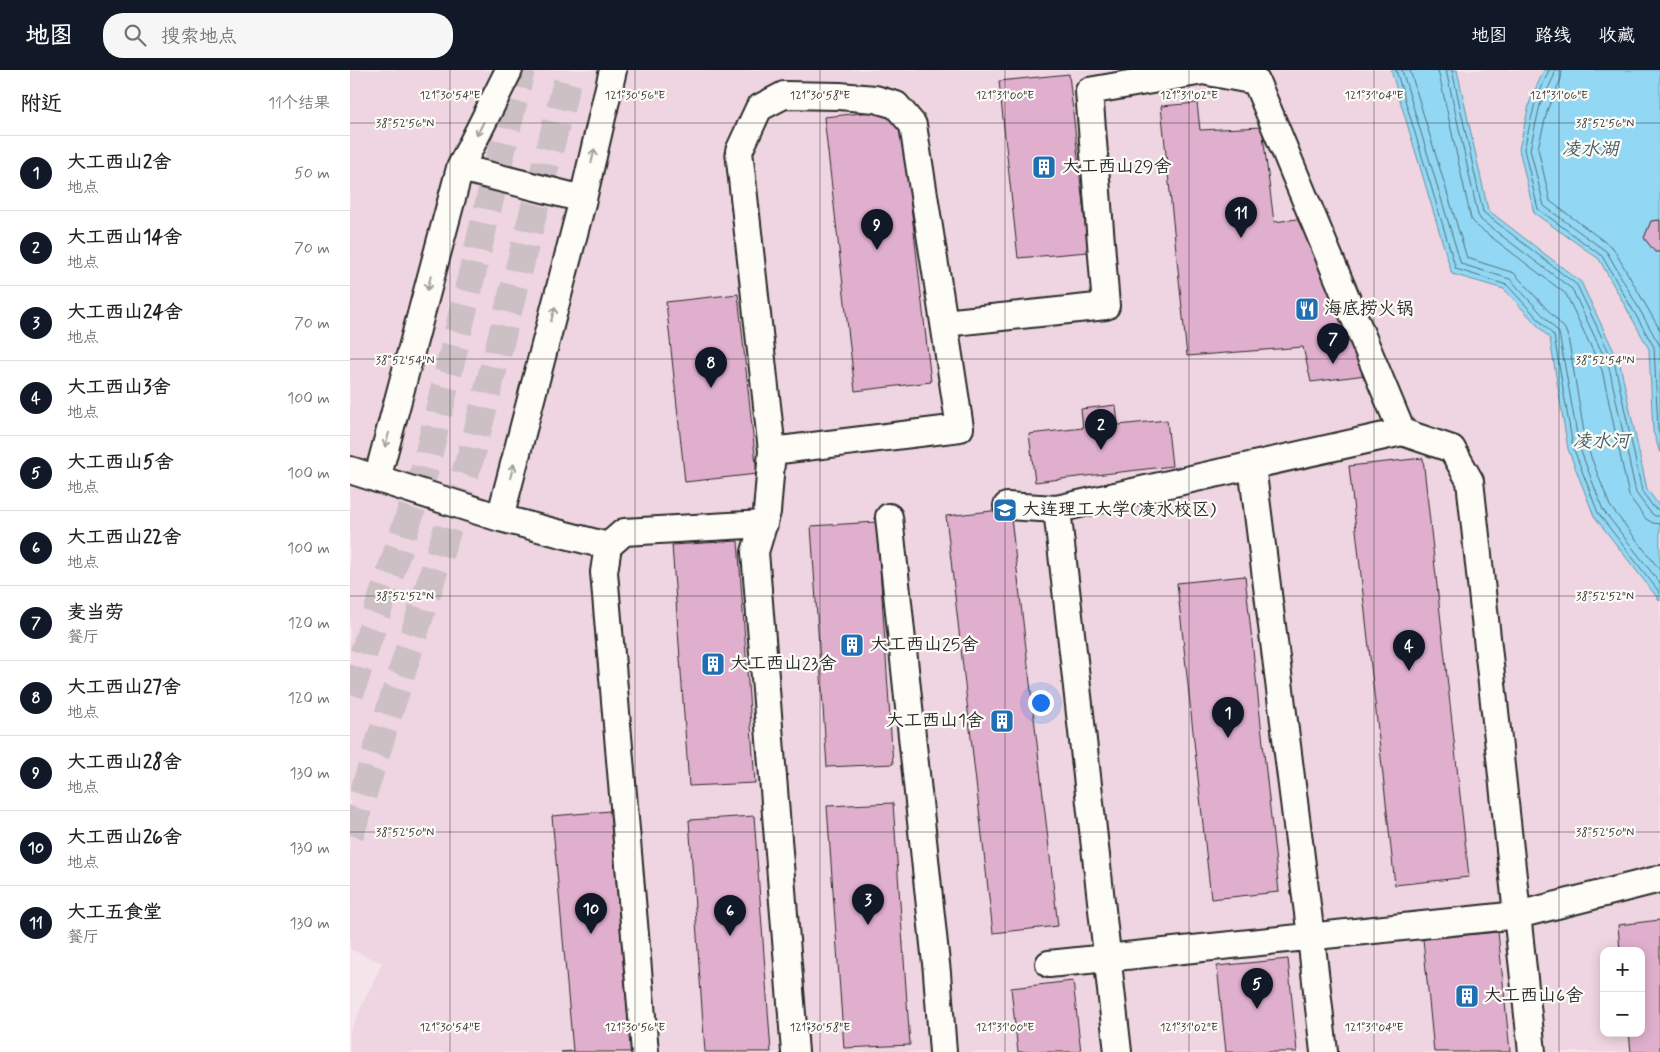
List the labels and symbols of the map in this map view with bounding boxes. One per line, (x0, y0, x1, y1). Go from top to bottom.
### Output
text: 121°30'54"E (419, 88, 481, 104)
text: 121°30'56"E (605, 88, 665, 104)
text: 121°30'58"E (790, 88, 850, 104)
text: 121°31'00"E (976, 88, 1034, 104)
text: 121°31'02"E (1160, 88, 1218, 104)
text: 121°31'04"E (1345, 88, 1403, 104)
text: 121°31'06"E (1530, 88, 1588, 104)
text: 38°52'56"N (376, 116, 434, 132)
text: 38°52'56"N (1576, 116, 1634, 132)
one-way arrow (475, 121, 484, 136)
water label: 凌水湖 (1561, 137, 1620, 162)
one-way arrow (589, 149, 598, 165)
building icon: 大工西山29舍 (1031, 154, 1057, 180)
place label: 大工西山29舍 (1062, 155, 1172, 179)
pin: 11 (1225, 197, 1257, 238)
pin: 9 (861, 209, 893, 250)
one-way arrow (424, 275, 434, 291)
restaurant icon: 海底捞火锅 (1294, 296, 1320, 322)
place label: 海底捞火锅 (1324, 297, 1414, 321)
one-way arrow (549, 306, 558, 322)
pin: 7 (1317, 323, 1349, 364)
pin: 8 (695, 347, 727, 388)
text: 38°52'54"N (376, 353, 434, 369)
text: 38°52'54"N (1576, 353, 1634, 369)
pin: 2 (1085, 409, 1117, 450)
water label: 凌水河 (1572, 429, 1632, 454)
one-way arrow (382, 431, 391, 447)
one-way arrow (508, 464, 517, 480)
school or university icon: 大连理工大学(凌水校区) (992, 497, 1018, 523)
place label: 大连理工大学(凌水校区) (1022, 498, 1217, 522)
text: 38°52'52"N (376, 589, 434, 605)
text: 38°52'52"N (1576, 589, 1634, 605)
pin: 4 (1393, 630, 1425, 671)
building icon: 大工西山25舍 (839, 632, 865, 658)
place label: 大工西山25舍 (870, 633, 978, 657)
building icon: 大工西山23舍 (700, 651, 726, 677)
place label: 大工西山23舍 (730, 652, 836, 676)
your location (1028, 690, 1054, 716)
pin: 1 (1212, 697, 1244, 738)
building icon: 大工西山1舍 (989, 708, 1015, 734)
place label: 大工西山1舍 (886, 709, 984, 733)
text: 38°52'50"N (376, 825, 434, 841)
text: 38°52'50"N (1576, 825, 1634, 841)
pin: 3 (852, 884, 884, 925)
pin: 10 (575, 893, 607, 934)
pin: 6 (714, 895, 746, 936)
pin: 5 (1241, 968, 1273, 1009)
building icon: 大工西山6舍 (1454, 983, 1480, 1009)
place label: 大工西山6舍 (1484, 984, 1583, 1008)
text: 121°30'54"E (419, 1020, 481, 1036)
text: 121°30'56"E (605, 1020, 665, 1036)
text: 121°30'58"E (790, 1020, 850, 1036)
text: 121°31'00"E (976, 1020, 1034, 1036)
text: 121°31'02"E (1160, 1020, 1218, 1036)
text: 121°31'04"E (1345, 1020, 1403, 1036)

